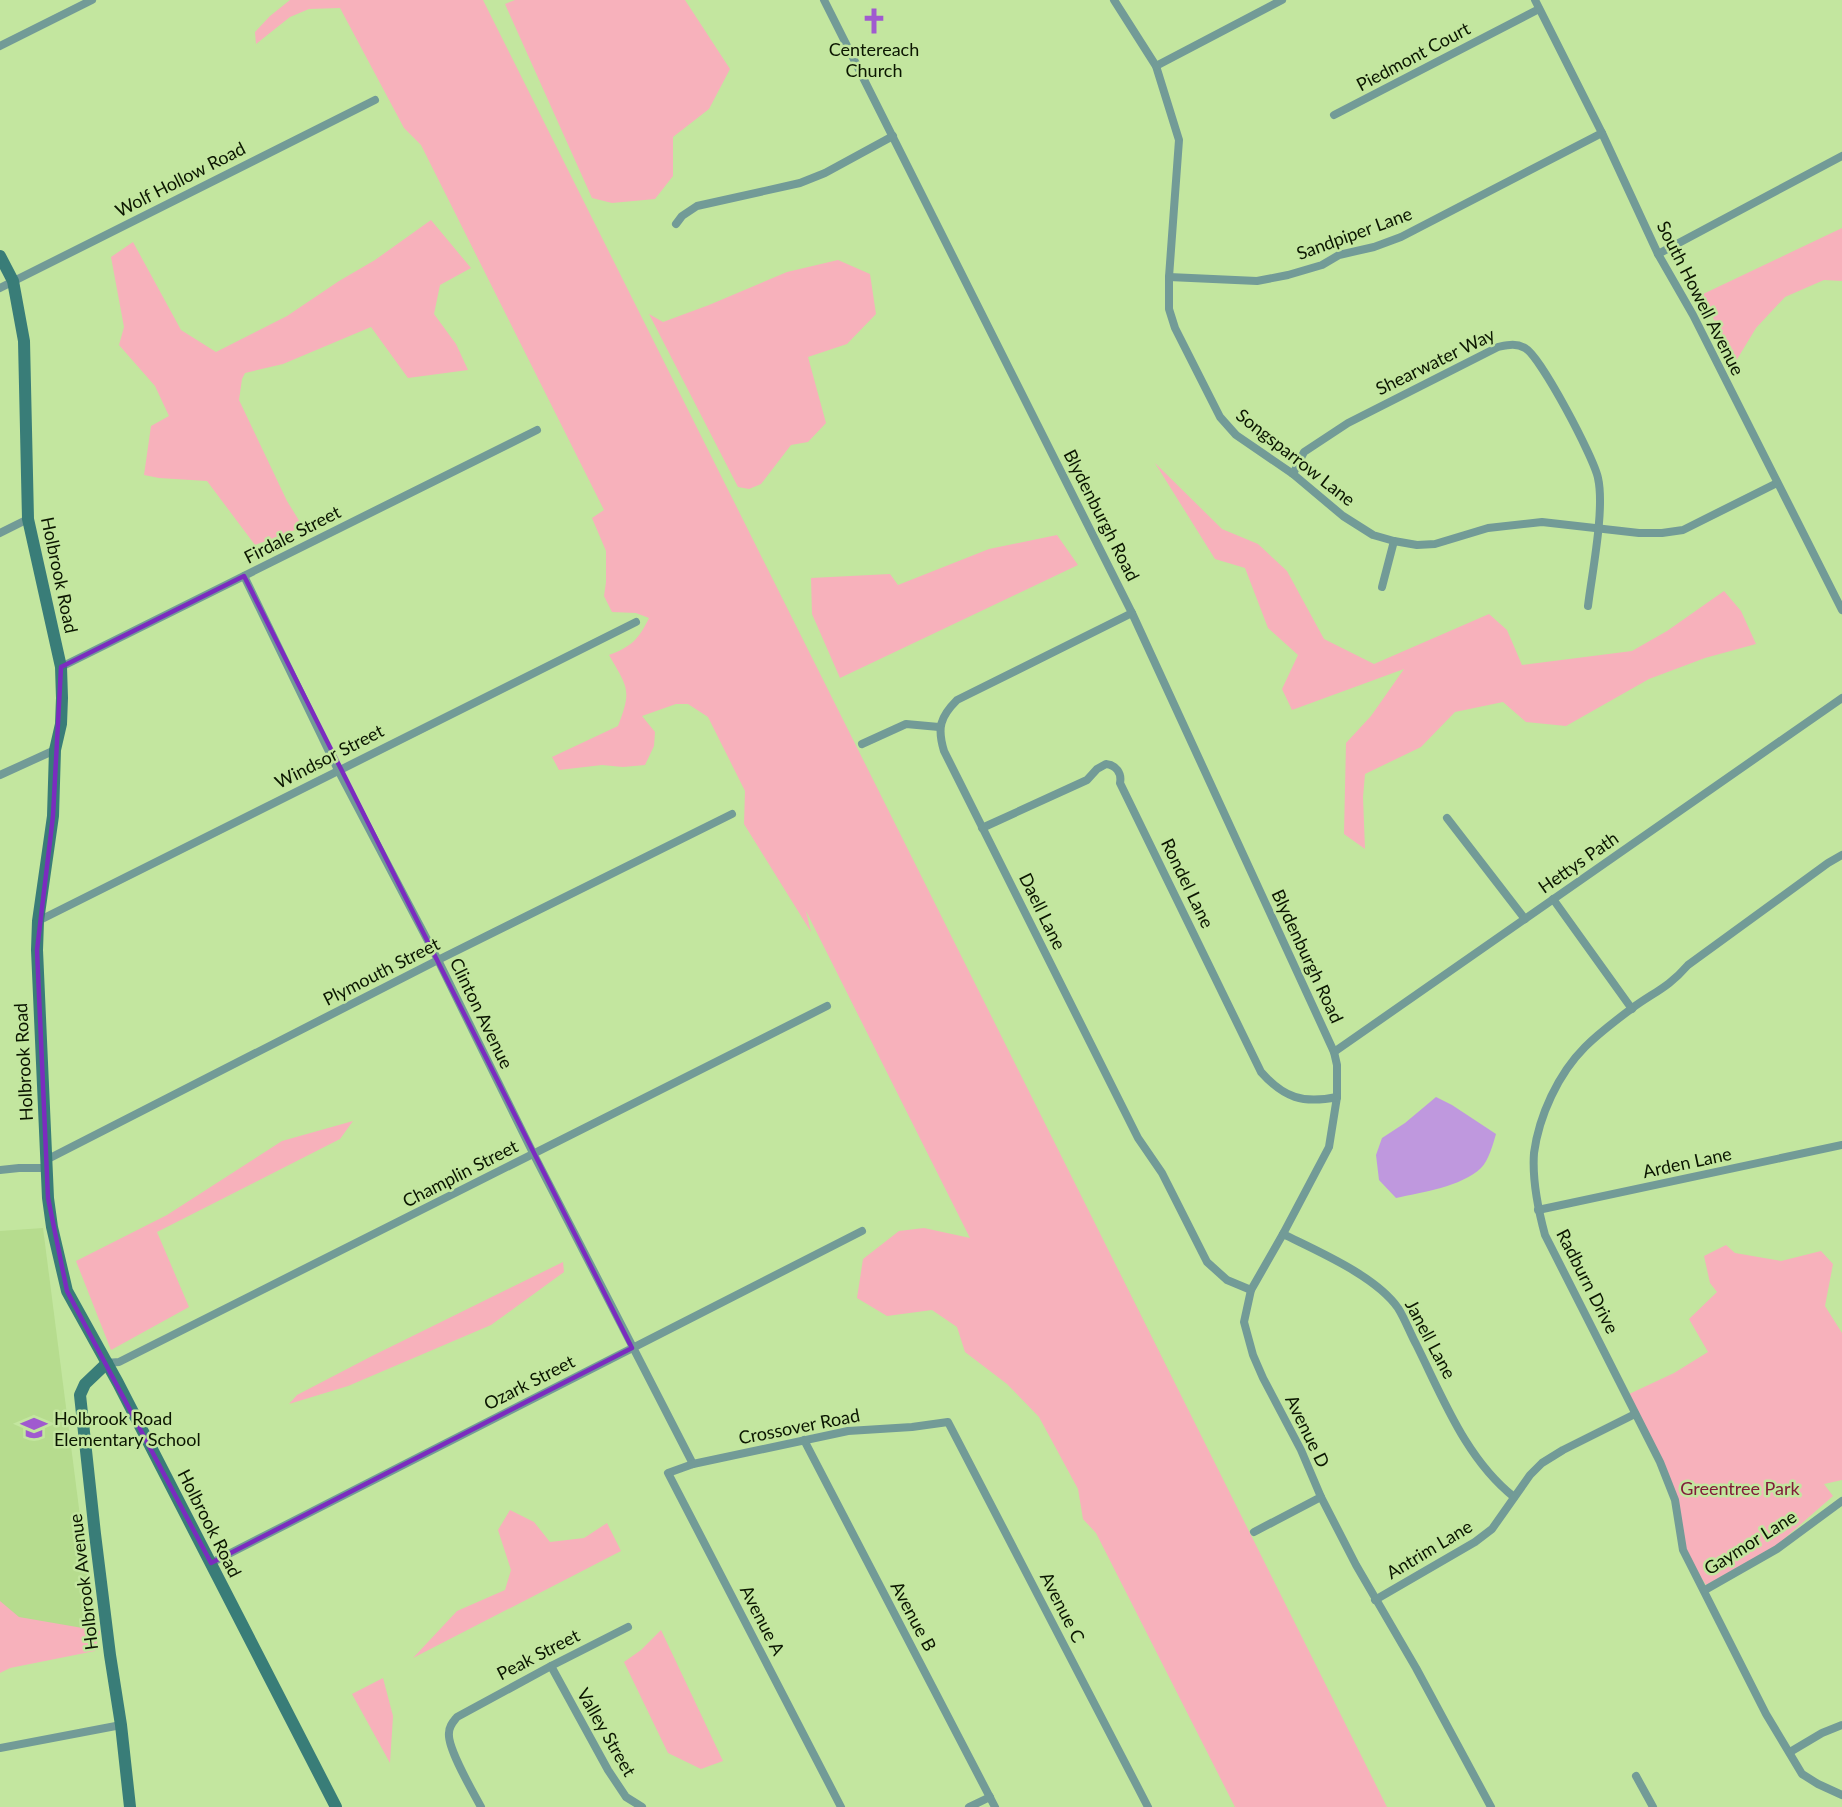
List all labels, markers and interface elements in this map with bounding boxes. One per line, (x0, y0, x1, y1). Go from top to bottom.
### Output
church icon: Centereach Church (859, 6, 889, 36)
street label: Piedmont Court (1352, 17, 1474, 95)
place label: Centereach Church (829, 38, 919, 81)
street label: Wolf Hollow Road (111, 137, 249, 221)
street label: Sandpiper Lane (1293, 202, 1415, 264)
street label: South Howell Avenue (1653, 217, 1749, 379)
street label: Shearwater Way (1372, 322, 1499, 399)
street label: Songsparrow Lane (1232, 404, 1360, 510)
street label: Blydenburgh Road (1059, 446, 1145, 584)
street label: Firdale Street (240, 500, 344, 568)
street label: Holbrook Road (37, 515, 83, 635)
street label: Windsor Street (271, 719, 388, 793)
street label: Hettys Path (1534, 826, 1622, 898)
street label: Rondel Lane (1157, 835, 1219, 931)
street label: Daell Lane (1015, 869, 1071, 953)
street label: Blydenburgh Road (1267, 886, 1349, 1026)
street label: Plymouth Street (319, 932, 443, 1010)
street label: Clinton Avenue (446, 954, 518, 1072)
street label: Holbrook Road (9, 1002, 37, 1122)
street label: Champlin Street (399, 1134, 522, 1212)
street label: Arden Lane (1641, 1142, 1733, 1182)
street label: Radburn Drive (1552, 1225, 1624, 1337)
street label: Janell Lane (1401, 1296, 1461, 1382)
street label: Ozark Street (480, 1349, 579, 1414)
street label: Avenue D (1281, 1391, 1335, 1471)
street label: Crossover Road (736, 1403, 862, 1449)
place label: Holbrook Road Elementary School (54, 1407, 201, 1450)
school or university icon: Holbrook Road Elementary School (19, 1413, 49, 1443)
street label: Holbrook Road (173, 1465, 247, 1581)
park label: Greentree Park (1680, 1477, 1801, 1499)
street label: Gaymor Lane (1700, 1505, 1800, 1579)
street label: Holbrook Avenue (64, 1512, 102, 1652)
street label: Antrim Lane (1382, 1515, 1476, 1583)
street label: Avenue C (1036, 1568, 1090, 1646)
street label: Avenue B (886, 1577, 942, 1655)
street label: Avenue A (736, 1581, 790, 1659)
street label: Peak Street (493, 1624, 584, 1684)
street label: Valley Street (573, 1684, 641, 1781)

